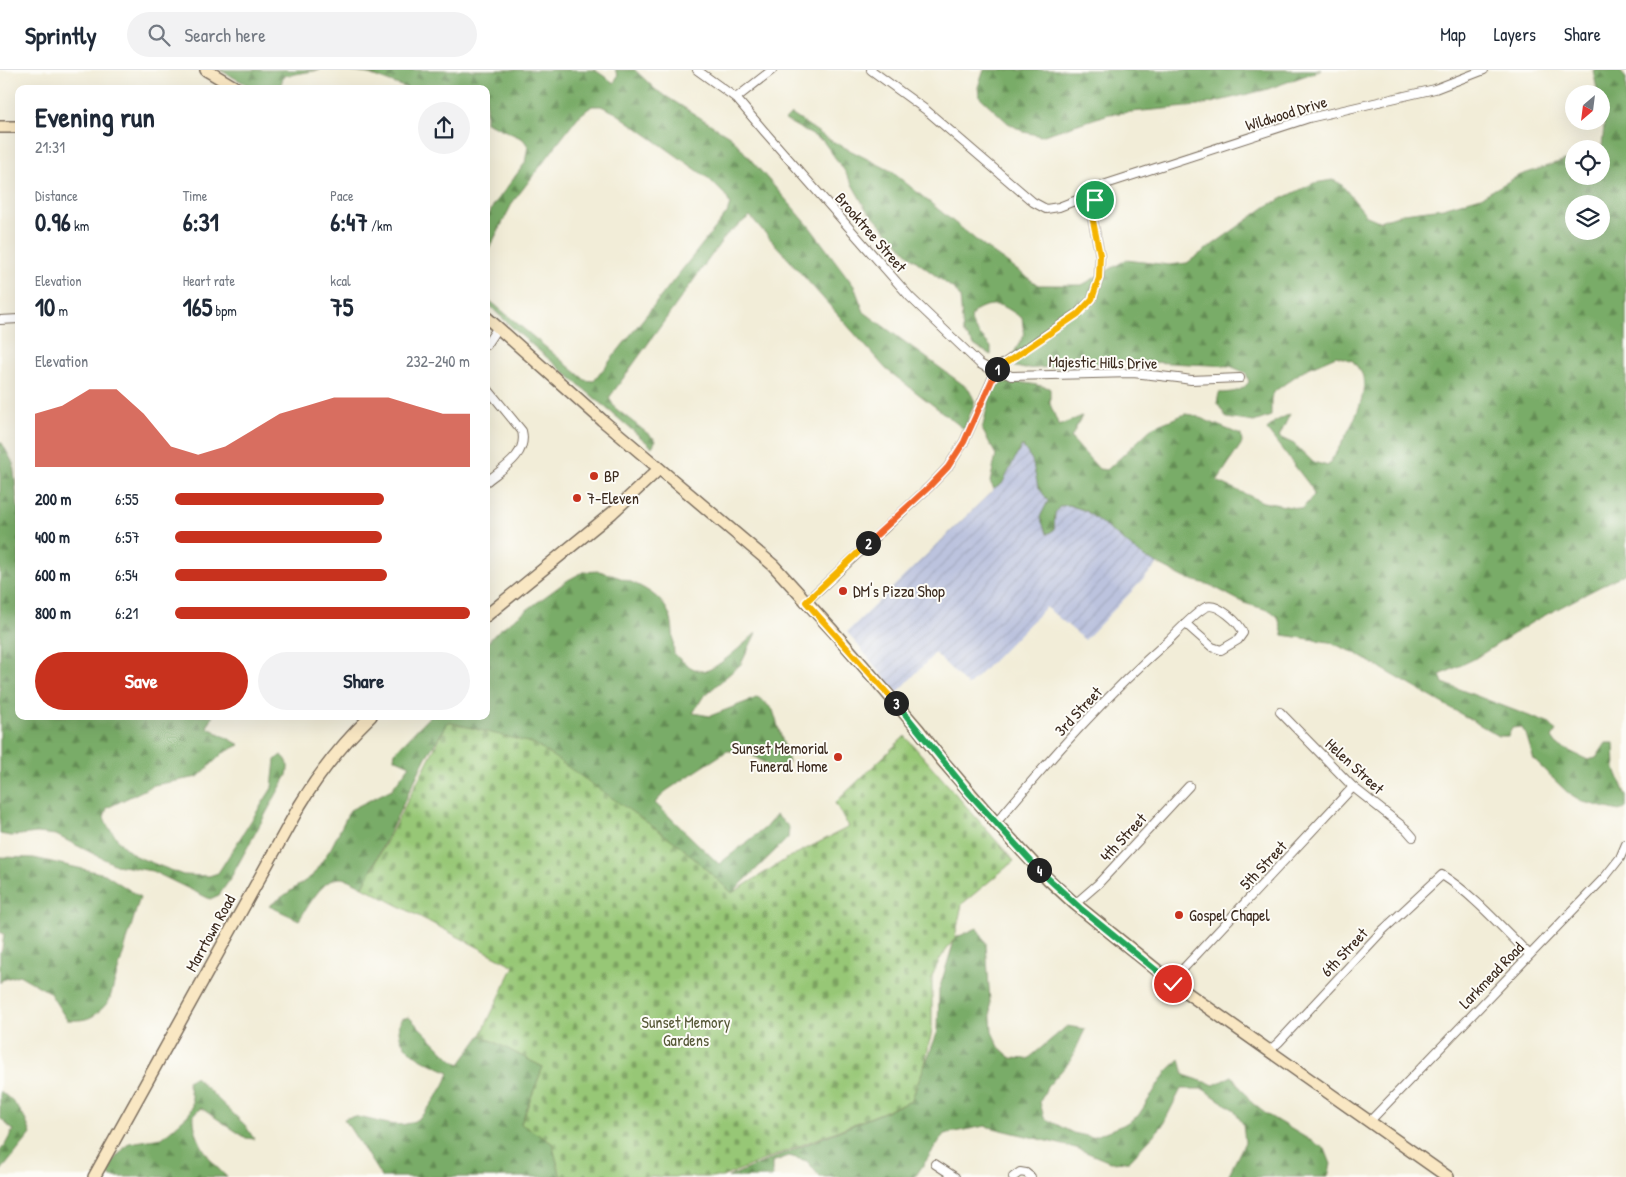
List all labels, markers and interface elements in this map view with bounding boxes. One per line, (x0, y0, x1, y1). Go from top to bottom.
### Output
search box (127, 12, 477, 57)
text: Sprintly (25, 19, 97, 51)
icon: search (145, 21, 173, 49)
text: Search here (185, 22, 266, 48)
text: Map (1440, 22, 1466, 47)
text: Layers (1494, 22, 1536, 47)
text: Share (1564, 22, 1601, 47)
north arrow (1565, 85, 1610, 130)
map controls (1565, 85, 1610, 240)
street label: Wildwood Drive (1242, 90, 1330, 136)
text: Evening run (35, 98, 155, 136)
button: share (418, 102, 470, 154)
text: 21:31 (35, 136, 65, 158)
button: locate (1565, 140, 1610, 185)
pin (1074, 179, 1116, 221)
text: Distance (35, 186, 78, 205)
text: Time (183, 186, 207, 205)
text: Pace (330, 186, 354, 205)
icon: arrive (1081, 186, 1109, 214)
street label: Brooktree Street (830, 187, 912, 277)
button: layers (1565, 195, 1610, 240)
text: 0.96 (35, 205, 71, 239)
text: 6:31 (183, 205, 219, 239)
text: 6:47 (330, 205, 368, 239)
text: km (71, 216, 89, 235)
text: /km (368, 216, 392, 235)
text: Elevation (35, 271, 82, 290)
text: Heart rate (183, 271, 235, 290)
text: kcal (330, 271, 351, 290)
text: 10 (35, 290, 55, 324)
text: 165 (183, 290, 212, 324)
text: 75 (330, 290, 353, 324)
text: m (55, 301, 68, 320)
text: bpm (212, 301, 237, 320)
text: Elevation (35, 350, 88, 372)
text: 232–240 m (406, 350, 470, 372)
street label: Majestic Hills Drive (1048, 350, 1158, 374)
pin: 1 (984, 356, 1010, 382)
text: 1 (995, 360, 1000, 379)
place label: BP (604, 465, 620, 487)
marker: BP (588, 470, 600, 482)
place label: 7-Eleven (587, 487, 639, 509)
text: 200 m (35, 488, 71, 510)
text: 6:55 (115, 488, 139, 510)
marker: 7-Eleven (571, 492, 583, 504)
text: 400 m (35, 526, 70, 548)
text: 6:57 (115, 526, 140, 548)
pin: 2 (856, 530, 880, 556)
text: 2 (865, 534, 872, 553)
text: 600 m (35, 564, 70, 586)
text: 6:54 (115, 564, 138, 586)
place label: DM's Pizza Shop (853, 580, 945, 602)
marker: DM's Pizza Shop (837, 585, 849, 597)
text: 800 m (35, 602, 71, 624)
text: 6:21 (115, 602, 138, 624)
button: Save (35, 652, 248, 710)
button: Share (258, 652, 470, 710)
street label: 3rd Street (1049, 681, 1107, 741)
pin: 3 (884, 690, 908, 716)
text: 3 (893, 694, 900, 713)
street label: Helen Street (1321, 733, 1389, 799)
place label: Sunset Memorial Funeral Home (732, 737, 829, 777)
marker: Sunset Memorial Funeral Home (832, 751, 844, 763)
street label: 4th Street (1095, 808, 1152, 866)
street label: 5th Street (1235, 835, 1292, 894)
pin: 4 (1026, 858, 1052, 882)
text: 4 (1037, 861, 1042, 880)
street label: Marrtown Road (180, 891, 240, 975)
place label: Gospel Chapel (1189, 904, 1270, 926)
marker: Gospel Chapel (1173, 909, 1185, 921)
street label: 6th Street (1316, 922, 1373, 981)
street label: Larkmead Road (1454, 937, 1528, 1013)
pin (1152, 963, 1194, 1005)
icon: check (1159, 970, 1187, 998)
park label: Sunset Memory Gardens (642, 1011, 731, 1051)

